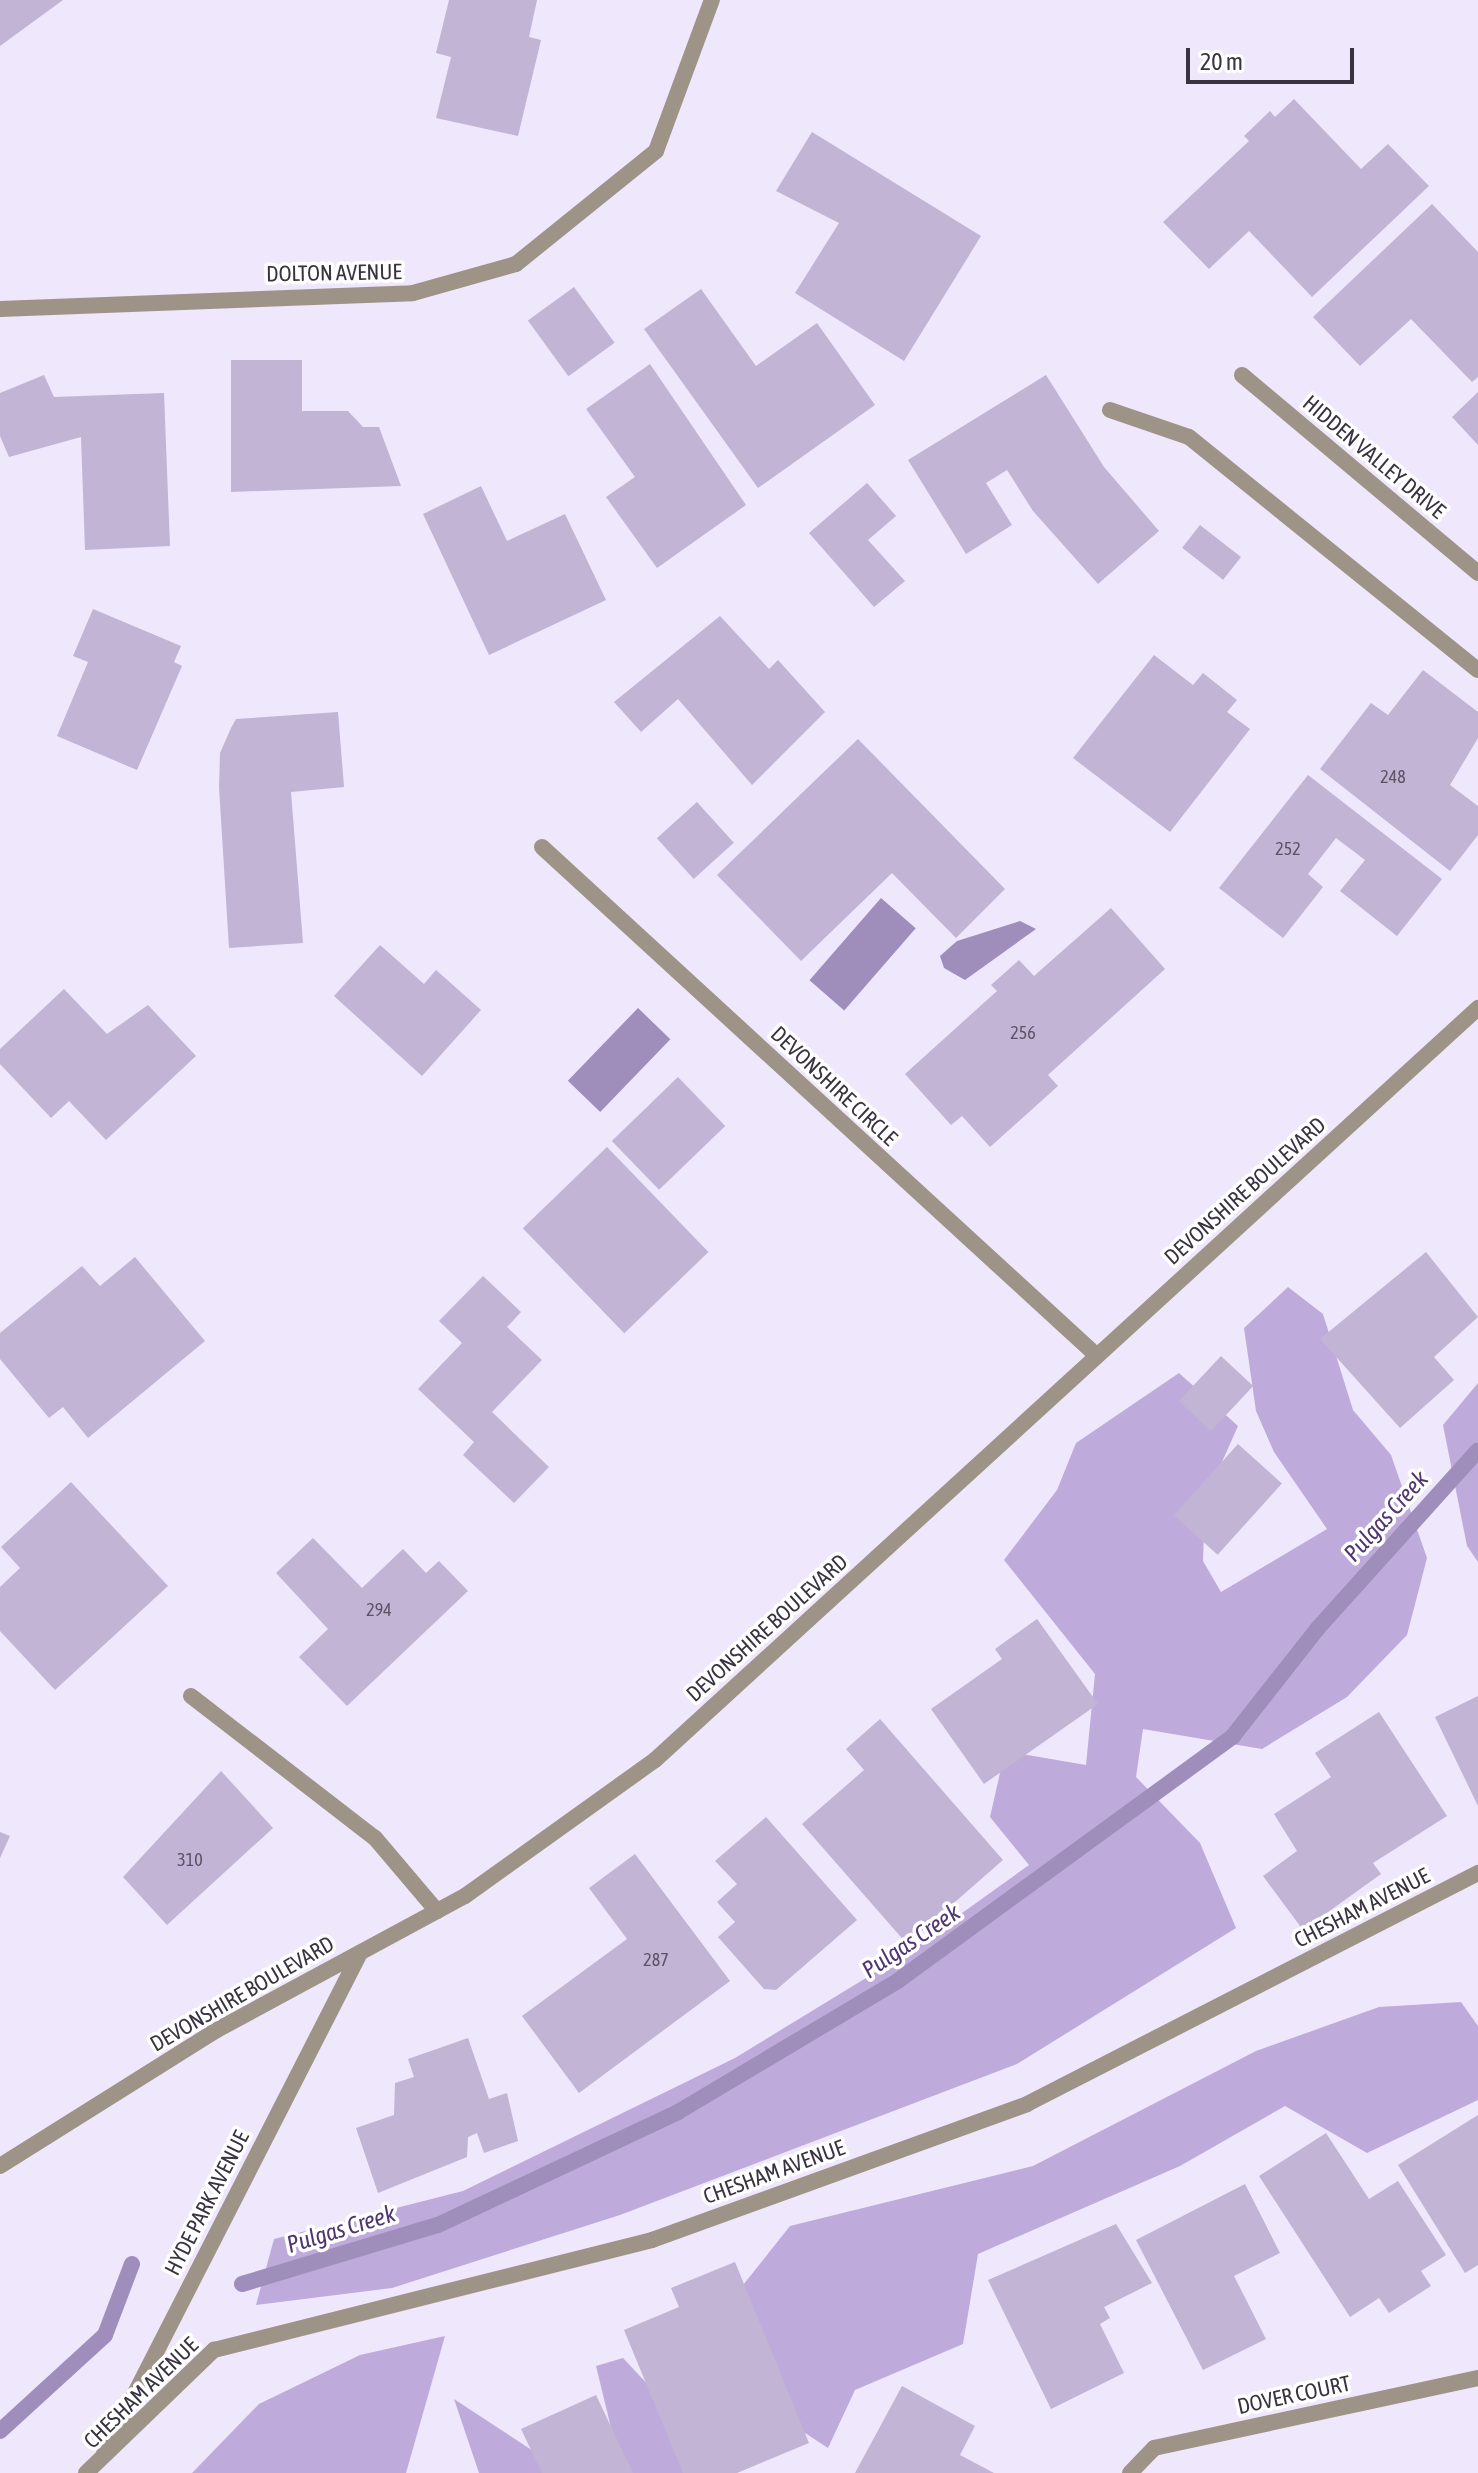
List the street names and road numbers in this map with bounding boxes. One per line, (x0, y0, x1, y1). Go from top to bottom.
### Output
street label: DOLTON AVENUE (266, 259, 402, 287)
street label: HIDDEN VALLEY DRIVE (1297, 390, 1451, 524)
street label: DEVONSHIRE CIRCLE (765, 1021, 903, 1151)
street label: DEVONSHIRE BOULEVARD (1159, 1112, 1331, 1270)
street label: DEVONSHIRE BOULEVARD (681, 1549, 853, 1707)
street label: CHESHAM AVENUE (1290, 1863, 1434, 1953)
street label: DEVONSHIRE BOULEVARD (145, 1931, 339, 2057)
street label: HYDE PARK AVENUE (159, 2126, 255, 2280)
street label: CHESHAM AVENUE (700, 2134, 848, 2210)
street label: CHESHAM AVENUE (78, 2332, 204, 2454)
street label: DOVER COURT (1235, 2370, 1353, 2420)

